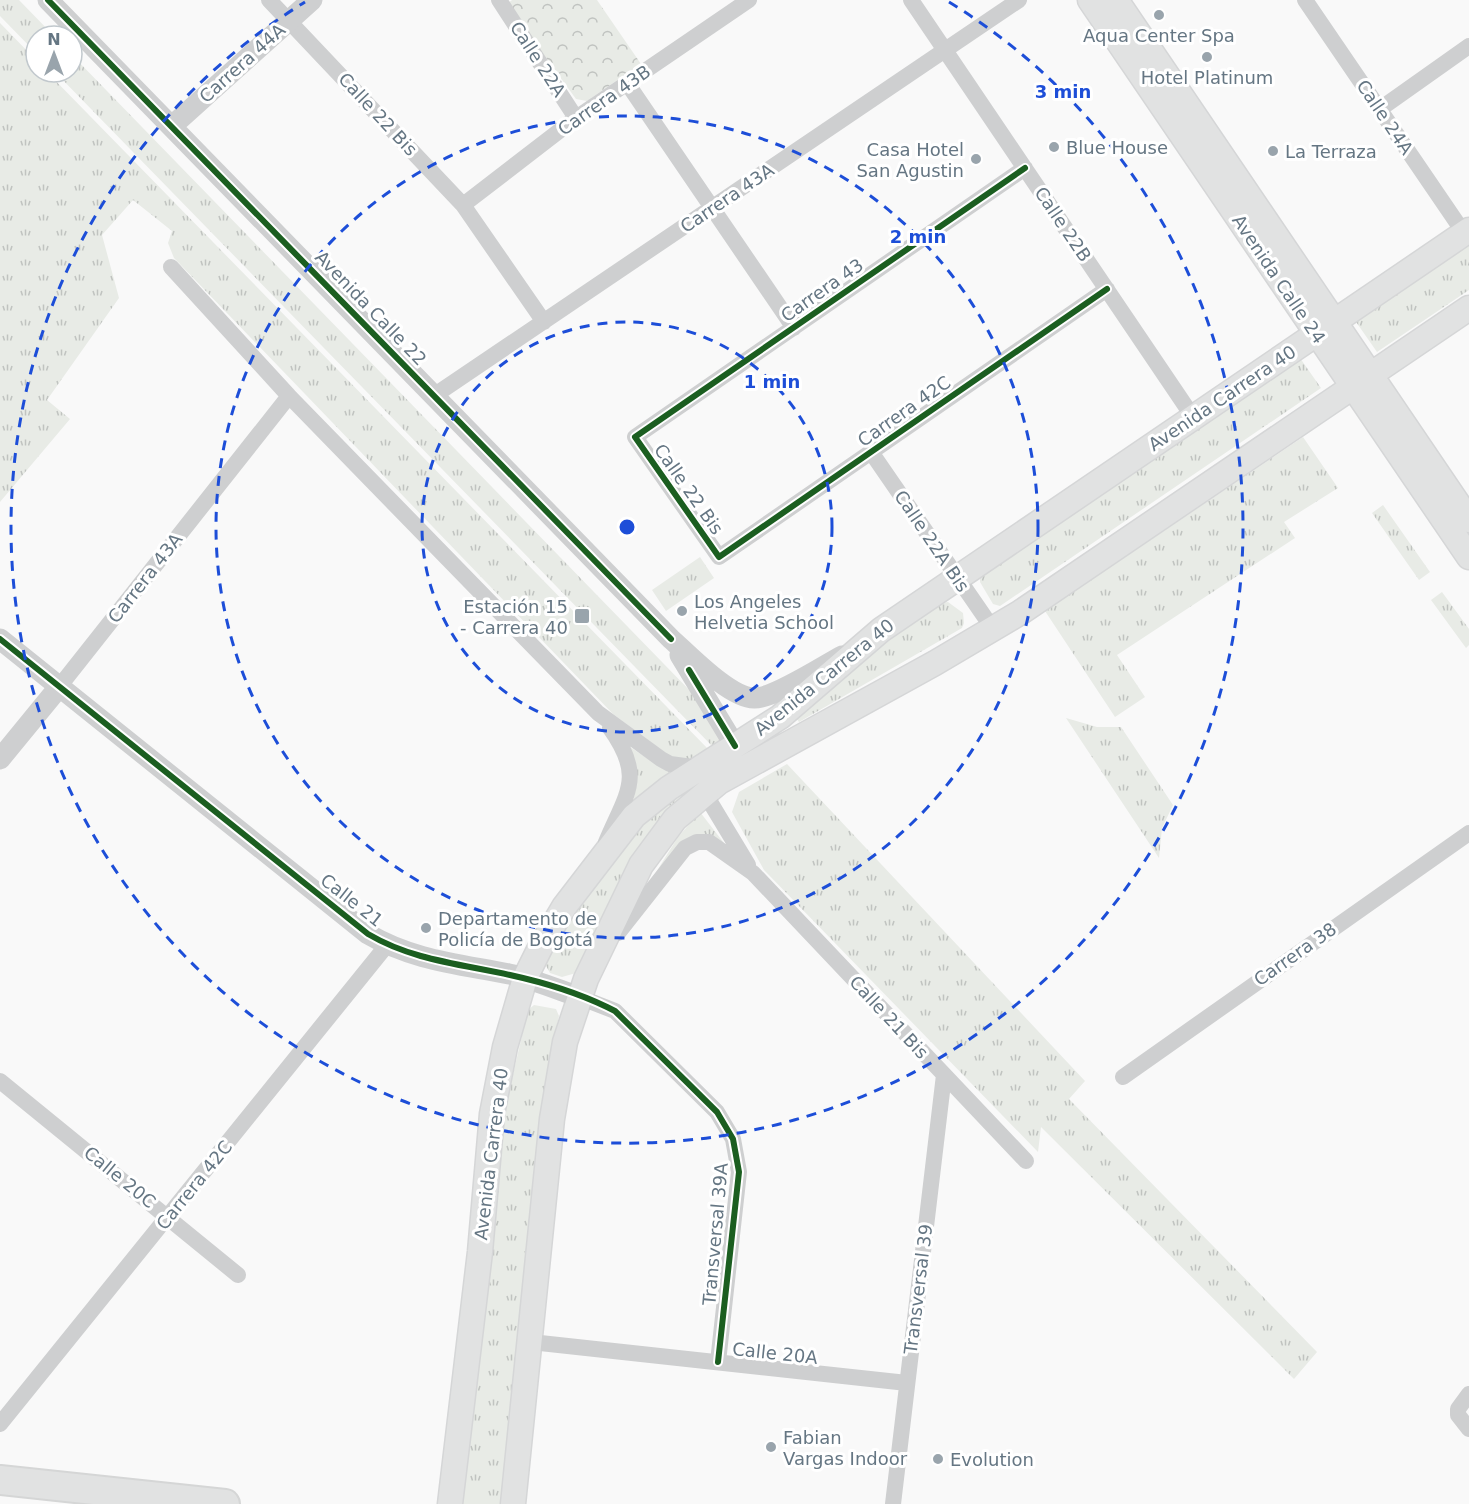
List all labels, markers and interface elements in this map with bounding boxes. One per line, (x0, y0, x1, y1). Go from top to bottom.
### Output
marker: Aqua Center Spa (1152, 8, 1166, 22)
street label: Calle 22A (506, 17, 570, 101)
street label: Carrera 44A (195, 19, 290, 107)
north arrow (24, 24, 84, 84)
place label: Aqua Center Spa (1083, 25, 1235, 46)
text: N (47, 30, 61, 49)
marker: Hotel Platinum (1200, 50, 1214, 64)
street label: Carrera 43B (554, 60, 654, 140)
place label: Hotel Platinum (1141, 67, 1273, 88)
street label: Calle 22 Bis (334, 68, 422, 160)
street label: Calle 24A (1352, 76, 1418, 159)
text: 3 min (1035, 81, 1091, 102)
place label: Blue House (1066, 137, 1168, 158)
place label: Casa Hotel San Agustin (856, 139, 964, 181)
marker: Blue House (1047, 140, 1061, 154)
place label: La Terraza (1285, 141, 1377, 162)
marker: La Terraza (1266, 144, 1280, 158)
marker: Casa Hotel San Agustin (969, 152, 983, 166)
street label: Carrera 43A (676, 159, 778, 237)
street label: Calle 22B (1030, 183, 1096, 265)
street label: Avenida Calle 24 (1228, 211, 1330, 347)
text: 2 min (890, 226, 946, 247)
street label: Avenida Calle 22 (311, 246, 431, 370)
street label: Carrera 43 (777, 254, 867, 326)
street label: Avenida Carrera 40 (1144, 341, 1300, 455)
text: 1 min (744, 371, 800, 392)
street label: Carrera 42C (854, 371, 954, 451)
street label: Calle 22 Bis (650, 440, 728, 538)
street label: Calle 22A Bis (890, 486, 974, 596)
centre of rings (617, 517, 637, 537)
street label: Carrera 43A (103, 528, 187, 627)
place label: Los Angeles Helvetia School (694, 591, 834, 633)
place label: Estación 15 - Carrera 40 (460, 596, 568, 638)
marker: Los Angeles Helvetia School (675, 604, 689, 618)
marker: Estación 15 - Carrera 40 (573, 607, 591, 625)
street label: Avenida Carrera 40 (750, 614, 898, 740)
street label: Calle 21 (317, 869, 387, 931)
place label: Departamento de Policía de Bogotá (438, 908, 597, 950)
street label: Carrera 38 (1250, 918, 1340, 990)
marker: Departamento de Policía de Bogotá (419, 921, 433, 935)
street label: Calle 21 Bis (845, 971, 933, 1063)
street label: Avenida Carrera 40 (470, 1067, 512, 1241)
street label: Carrera 42C (152, 1136, 236, 1234)
street label: Calle 20C (80, 1142, 160, 1212)
street label: Transversal 39A (698, 1161, 732, 1307)
street label: Transversal 39 (899, 1223, 936, 1356)
street label: Calle 20A (731, 1338, 819, 1368)
place label: Fabian Vargas Indoor (783, 1427, 908, 1469)
marker: Fabian Vargas Indoor (764, 1440, 778, 1454)
place label: Evolution (950, 1449, 1034, 1470)
marker: Evolution (931, 1452, 945, 1466)

